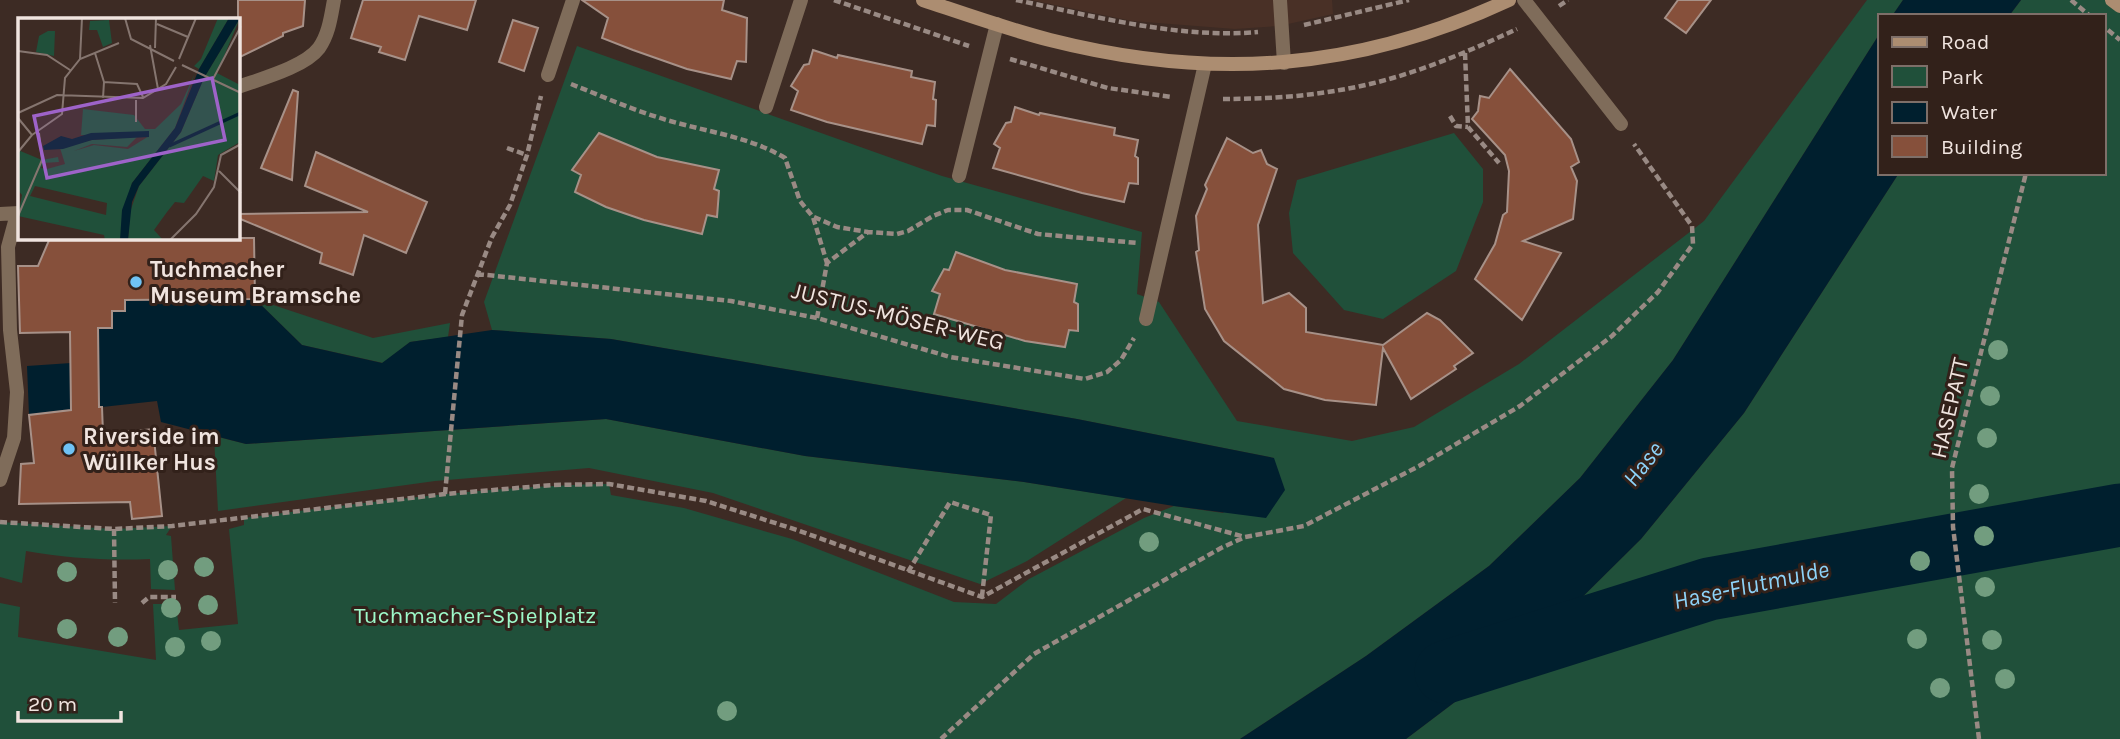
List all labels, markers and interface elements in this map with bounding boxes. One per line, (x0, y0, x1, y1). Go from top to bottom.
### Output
legend (1878, 14, 2106, 175)
inset map (18, 18, 240, 240)
text: Road (1941, 30, 1989, 54)
text: Park (1941, 65, 1984, 89)
text: Water (1941, 100, 1997, 124)
text: Building (1941, 135, 2022, 159)
place label: Tuchmacher Museum Bramsche (150, 256, 361, 309)
marker: Tuchmacher Museum Bramsche (128, 274, 144, 290)
street label: JUSTUS-MÖSER-WEG (789, 277, 1007, 356)
street label: HASEPATT (1925, 355, 1974, 461)
place label: Riverside im Wüllker Hus (83, 423, 220, 476)
water label: Hase (1617, 436, 1669, 492)
marker: Riverside im Wüllker Hus (61, 441, 77, 457)
water label: Hase-Flutmulde (1671, 555, 1831, 615)
park label: Tuchmacher-Spielplatz (354, 602, 596, 629)
scale bar (18, 680, 121, 724)
text: 20 m (28, 692, 77, 716)

